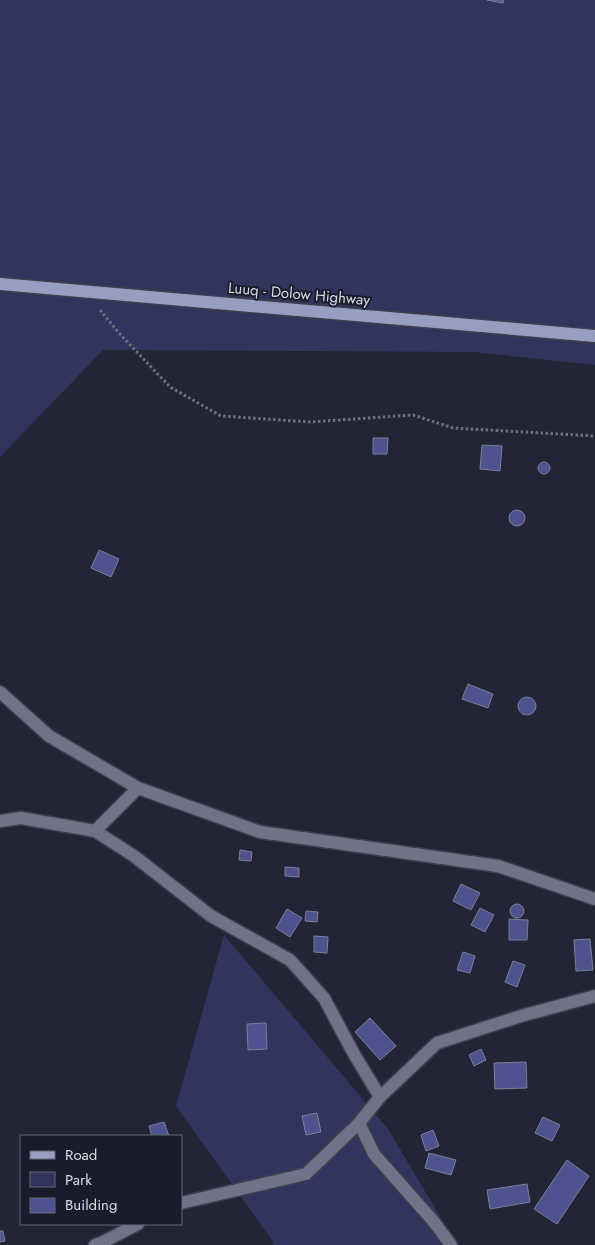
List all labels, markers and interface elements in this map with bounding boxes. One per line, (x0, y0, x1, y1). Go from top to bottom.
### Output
street label: Luuq - Dolow Highway (227, 277, 371, 311)
legend (20, 1135, 182, 1225)
text: Road (65, 1144, 97, 1166)
text: Park (65, 1169, 92, 1191)
text: Building (65, 1194, 117, 1216)

